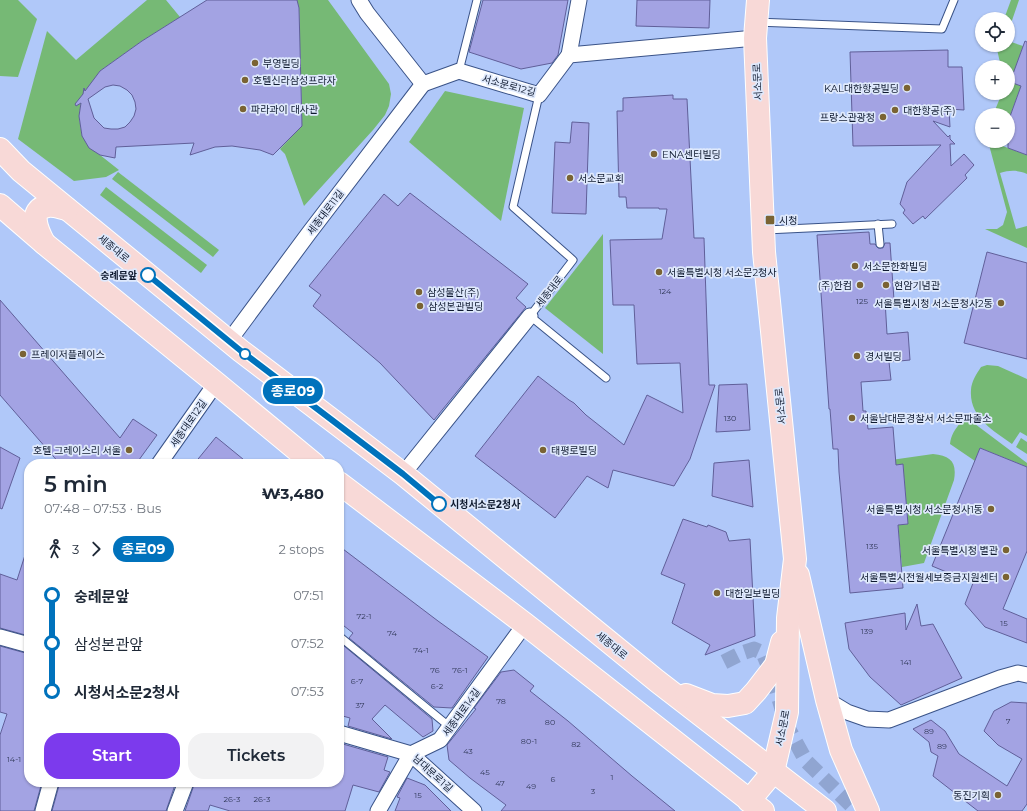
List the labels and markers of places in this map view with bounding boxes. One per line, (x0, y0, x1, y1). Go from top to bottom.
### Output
place label: 부영빌딩 (263, 57, 300, 70)
marker: 부영빌딩 (250, 58, 260, 68)
place label: 호텔신라삼성프라자 (253, 74, 337, 87)
marker: 호텔신라삼성프라자 (240, 75, 250, 85)
place label: KAL대한항공빌딩 (824, 82, 899, 95)
marker: KAL대한항공빌딩 (902, 83, 912, 93)
place label: 파라과이 대사관 (251, 103, 319, 116)
marker: 파라과이 대사관 (238, 104, 248, 114)
place label: 대한항공(주) (903, 104, 956, 117)
marker: 대한항공(주) (890, 105, 900, 115)
place label: 프랑스관광청 (820, 111, 875, 124)
marker: 프랑스관광청 (878, 112, 888, 122)
place label: ENA센터빌딩 (662, 148, 721, 161)
marker: ENA센터빌딩 (649, 149, 659, 159)
place label: 서소문교회 (578, 172, 624, 185)
marker: 서소문교회 (565, 173, 575, 183)
marker: 시청 (764, 214, 776, 226)
place label: 시청 (779, 214, 797, 227)
place label: 서소문한화빌딩 (863, 260, 927, 273)
marker: 서소문한화빌딩 (850, 261, 860, 271)
place label: 서울특별시청 서소문2청사 (667, 266, 777, 279)
marker: 숭례문앞 (140, 267, 156, 283)
marker: 서울특별시청 서소문2청사 (654, 267, 664, 277)
place label: 숭례문앞 (100, 269, 137, 282)
place label: (주)한컴 (818, 279, 852, 292)
place label: 현암기념관 (894, 279, 941, 292)
marker: (주)한컴 (855, 280, 865, 290)
marker: 현암기념관 (881, 280, 891, 290)
place label: 삼성물산(주) (427, 286, 480, 299)
marker: 삼성물산(주) (414, 287, 424, 297)
place label: 서울특별시청 서소문청사2동 (874, 297, 993, 310)
marker: 서울특별시청 서소문청사2동 (996, 298, 1006, 308)
place label: 삼성본관빌딩 (428, 300, 483, 313)
marker: 삼성본관빌딩 (415, 301, 425, 311)
place label: 프레이저플레이스 (31, 348, 105, 361)
unlabelled marker (239, 348, 251, 360)
marker: 프레이저플레이스 (18, 349, 28, 359)
place label: 경서빌딩 (865, 350, 902, 363)
marker: 경서빌딩 (852, 351, 862, 361)
place label: 서울남대문경찰서 서소문파출소 (860, 412, 991, 425)
marker: 서울남대문경찰서 서소문파출소 (847, 413, 857, 423)
place label: 호텔 그레이스리 서울 (33, 444, 121, 457)
place label: 태평로빌딩 (551, 444, 597, 457)
marker: 호텔 그레이스리 서울 (124, 445, 134, 455)
marker: 태평로빌딩 (538, 445, 548, 455)
marker: 시청서소문2청사 (431, 496, 447, 512)
place label: 시청서소문2청사 (450, 498, 521, 511)
place label: 서울특별시청 서소문청사1동 (866, 503, 983, 516)
marker: 서울특별시청 서소문청사1동 (986, 504, 996, 514)
place label: 서울특별시청 별관 (922, 544, 999, 557)
marker: 서울특별시청 별관 (1001, 545, 1011, 555)
place label: 서울특별시전월세보증금지원센터 (860, 571, 998, 584)
marker: 서울특별시전월세보증금지원센터 (1001, 572, 1011, 582)
place label: 대한일보빌딩 (725, 587, 780, 600)
marker: 대한일보빌딩 (712, 588, 722, 598)
place label: 동진기획 (953, 789, 990, 802)
marker: 동진기획 (993, 790, 1003, 800)

